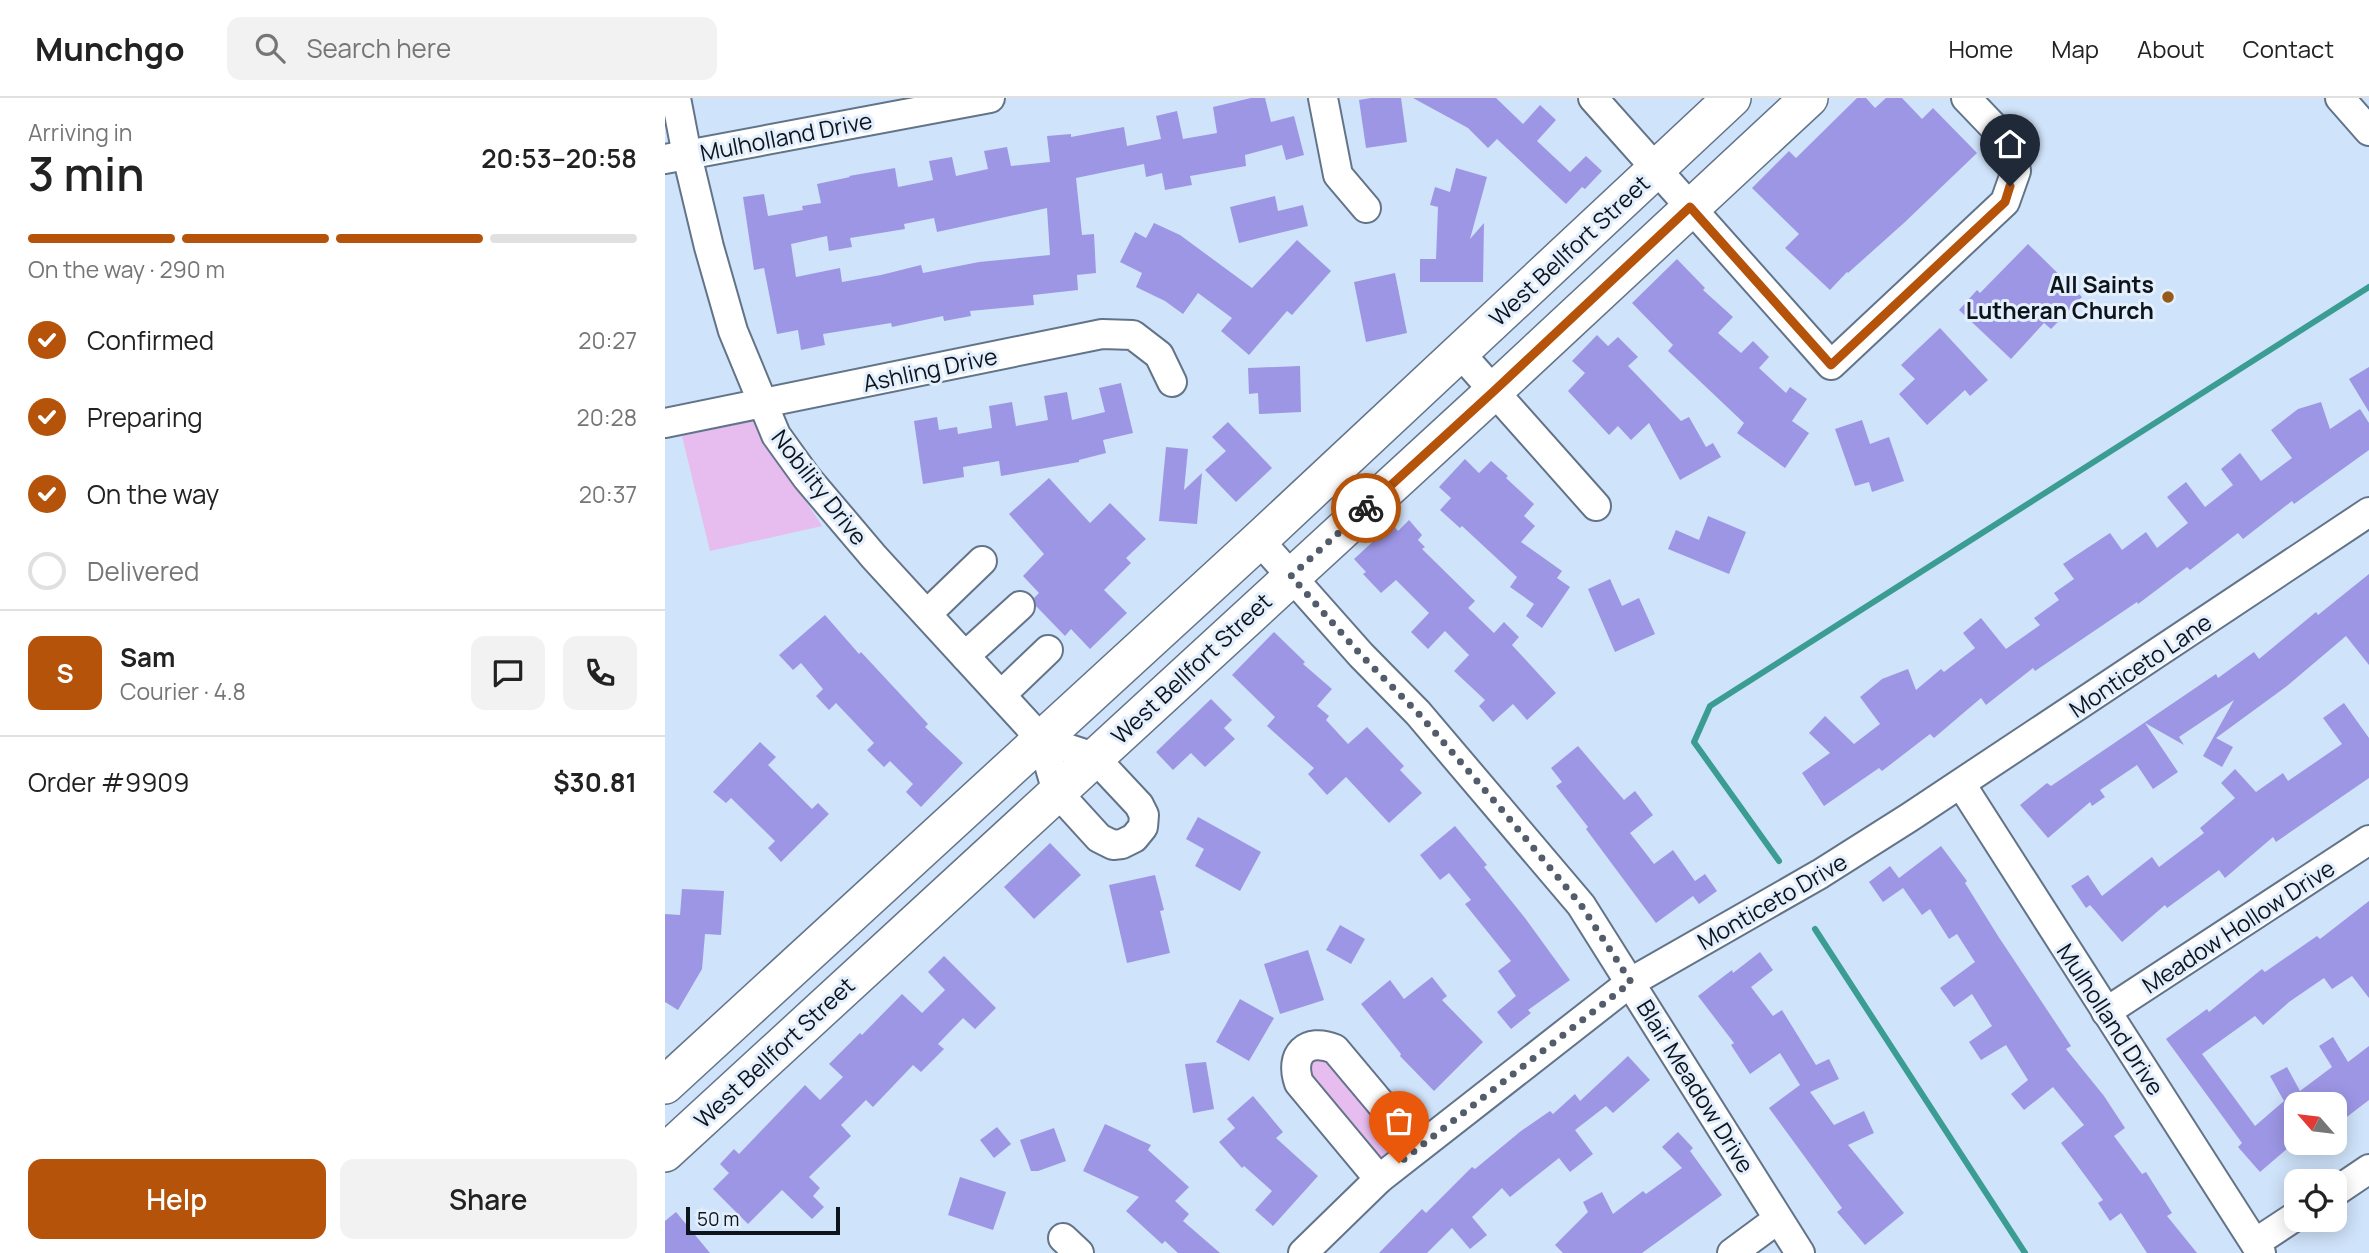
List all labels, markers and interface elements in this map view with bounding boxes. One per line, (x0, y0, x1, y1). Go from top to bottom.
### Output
search box (227, 17, 717, 80)
text: Munchgo (35, 26, 185, 71)
icon: search (251, 29, 289, 67)
text: Search here (307, 30, 451, 66)
text: Home (1948, 32, 2013, 65)
text: Map (2051, 32, 2099, 65)
text: About (2137, 32, 2205, 65)
text: Contact (2243, 32, 2334, 65)
street label: Mulholland Drive (697, 104, 875, 168)
pin (1980, 114, 2040, 186)
text: Arriving in (28, 116, 133, 148)
icon: home (1991, 125, 2029, 163)
text: 20:53–20:58 (481, 140, 637, 176)
text: 3 min (28, 142, 145, 205)
street label: West Bellfort Street (1482, 167, 1656, 333)
text: On the way · 290 m (28, 253, 225, 285)
place label: All Saints Lutheran Church (1966, 268, 2154, 326)
marker: All Saints Lutheran Church (2160, 289, 2176, 305)
icon: check (28, 321, 66, 359)
text: Confirmed (87, 322, 214, 358)
text: 20:27 (578, 324, 637, 356)
street label: Ashling Drive (860, 339, 1000, 399)
icon: check (28, 398, 66, 436)
text: Preparing (87, 399, 203, 435)
text: 20:28 (577, 401, 637, 433)
street label: Nobility Drive (765, 423, 875, 551)
courier (1331, 473, 1401, 543)
icon: check (28, 475, 66, 513)
text: On the way (87, 476, 219, 512)
text: 20:37 (579, 478, 637, 510)
icon: bike (1347, 489, 1385, 527)
text: Delivered (87, 553, 199, 589)
street label: West Bellfort Street (1104, 585, 1278, 751)
street label: Monticeto Lane (2062, 605, 2218, 725)
button: chat (471, 636, 545, 710)
button: phone (563, 636, 637, 710)
text: Sam (120, 639, 175, 675)
text: S (56, 655, 74, 691)
text: Courier · 4.8 (120, 675, 246, 707)
text: Order #9909 (28, 764, 189, 800)
text: $30.81 (553, 764, 637, 800)
street label: Monticeto Drive (1691, 845, 1853, 957)
street label: Meadow Hollow Drive (2136, 852, 2340, 1000)
street label: Mulholland Drive (2050, 937, 2172, 1101)
street label: West Bellfort Street (687, 969, 861, 1135)
street label: Blair Meadow Drive (1630, 993, 1762, 1179)
pin (1369, 1091, 1429, 1163)
north arrow (2284, 1092, 2347, 1155)
map controls (2284, 1092, 2347, 1232)
icon: bag (1380, 1102, 1418, 1140)
button: Help (28, 1159, 326, 1239)
button: Share (340, 1159, 637, 1239)
button: locate (2284, 1169, 2347, 1232)
scale bar (686, 1204, 840, 1236)
text: 50 m (697, 1206, 739, 1232)

